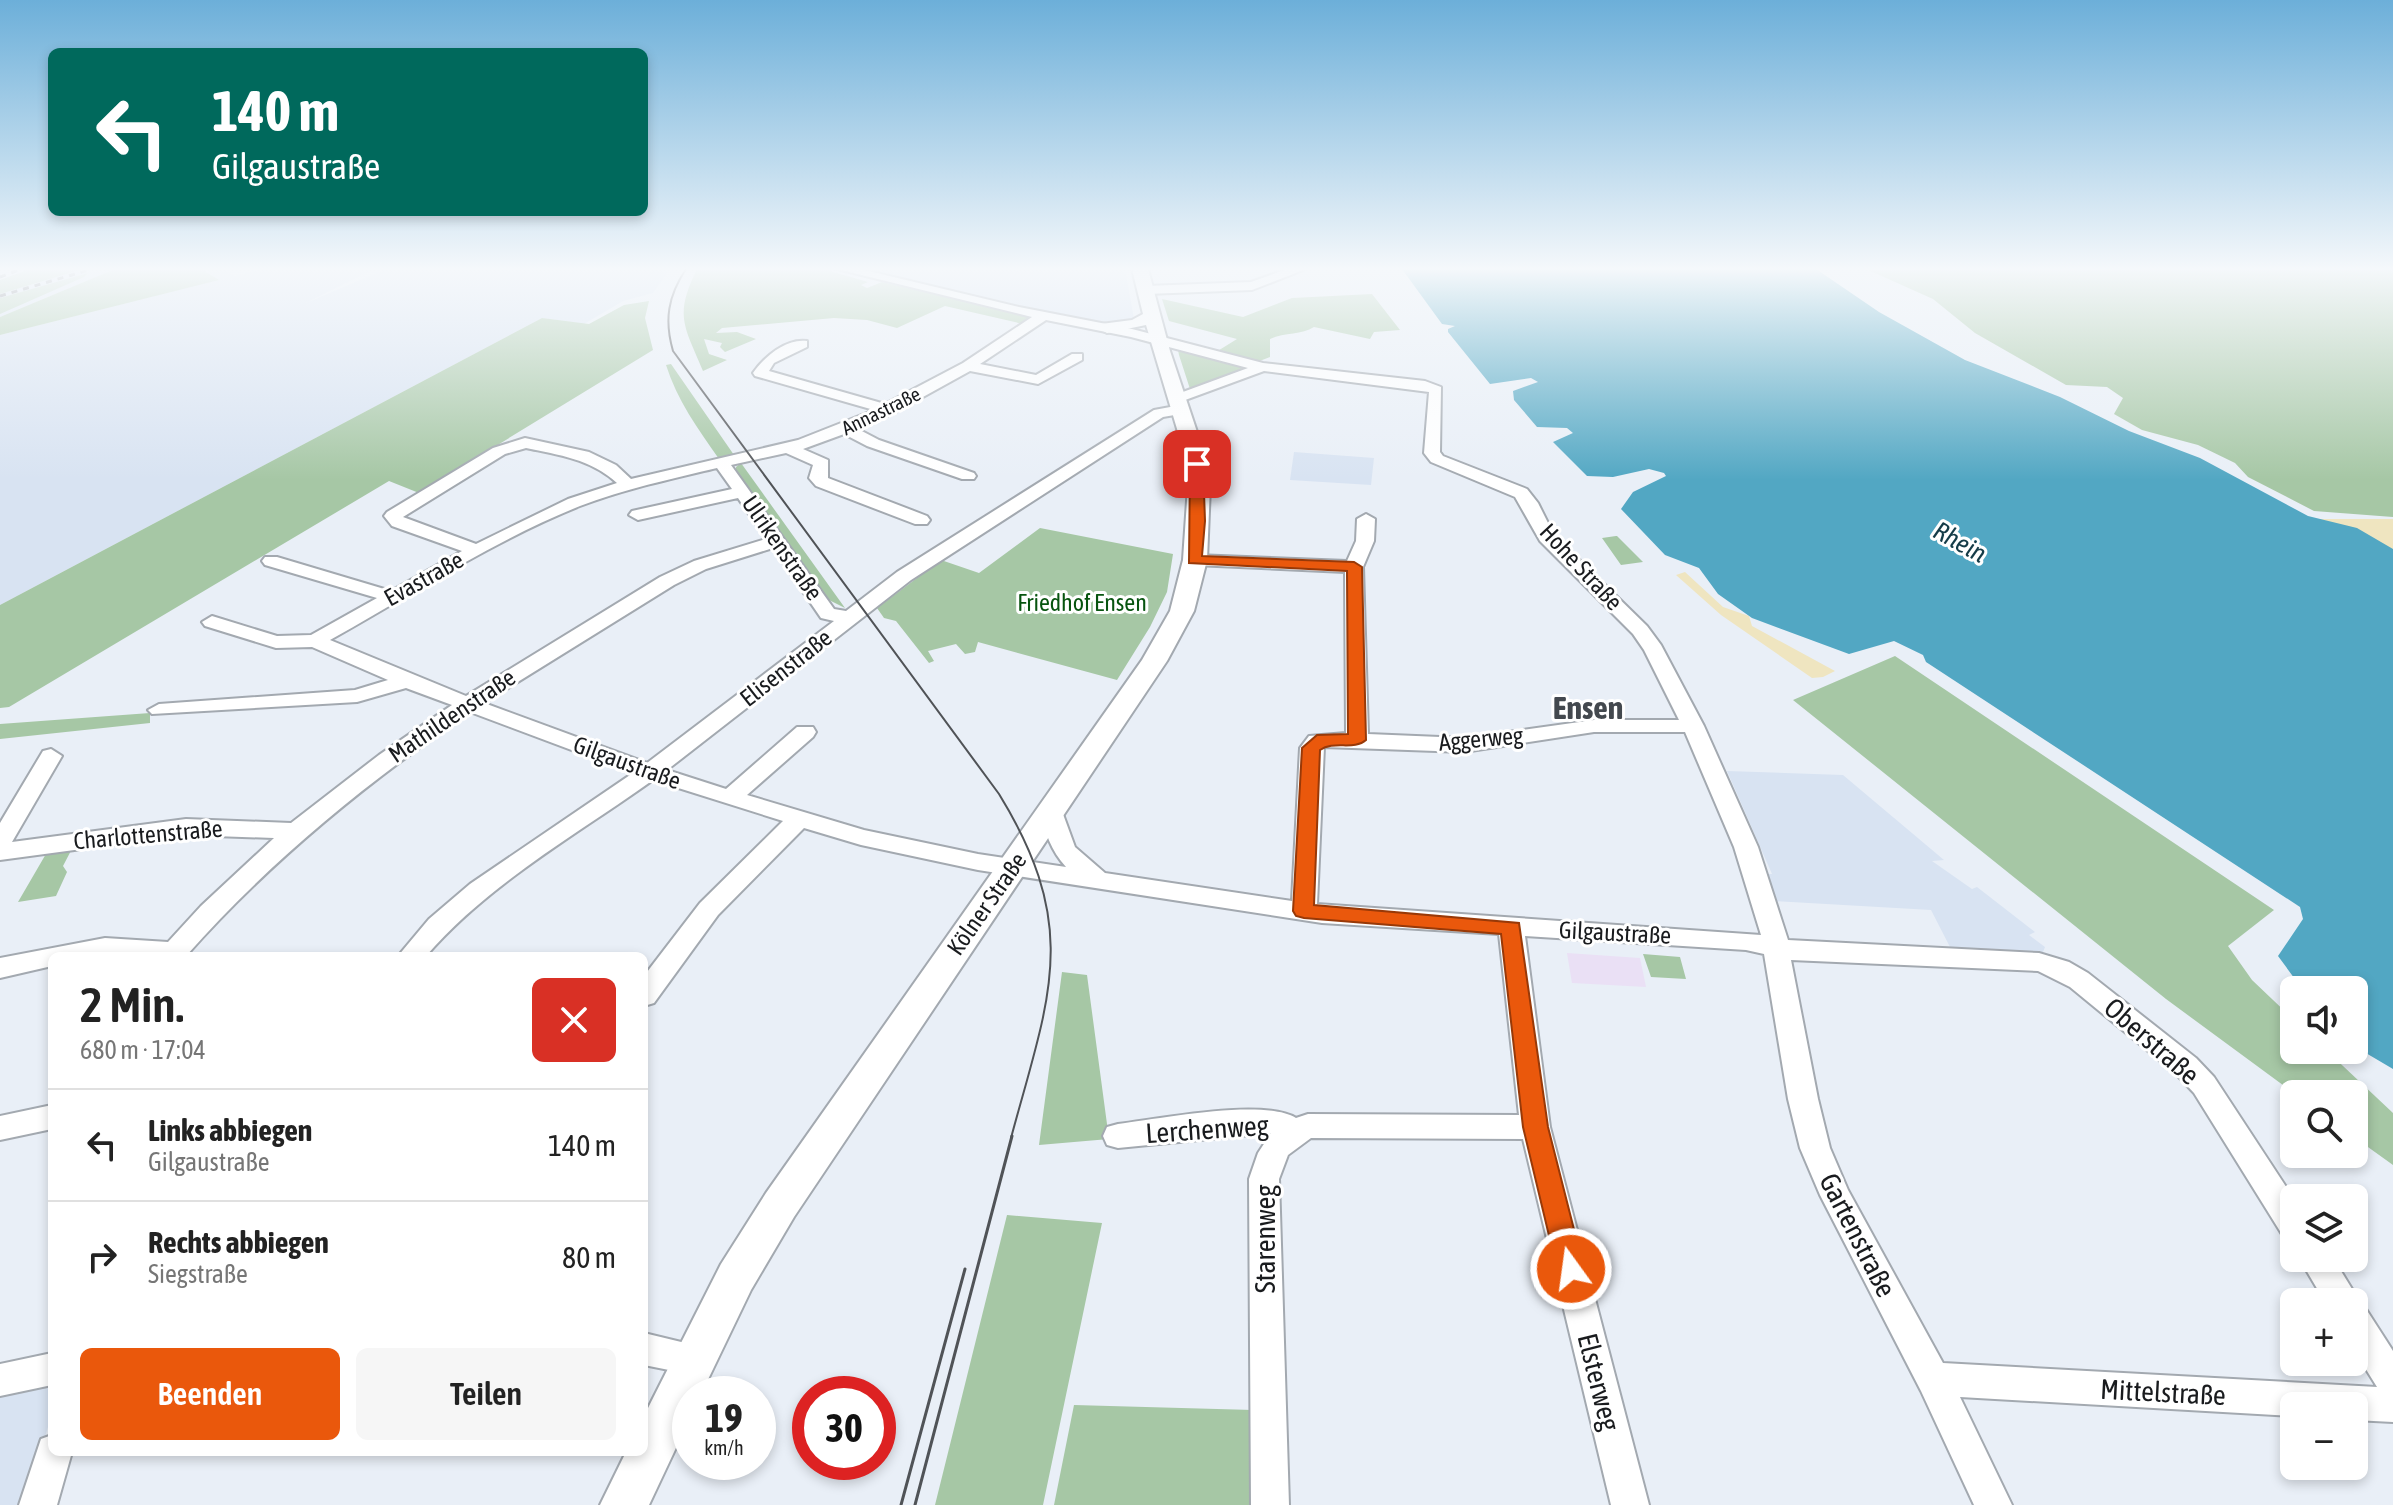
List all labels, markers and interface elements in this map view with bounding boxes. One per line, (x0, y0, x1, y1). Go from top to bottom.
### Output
text: 140 m (212, 79, 339, 143)
icon: left (80, 80, 184, 184)
text: Gilgaustraße (212, 145, 380, 187)
street label: Annastraße (838, 382, 924, 439)
pin (1163, 430, 1231, 498)
icon: arrive (1175, 442, 1219, 486)
street label: Ulrikenstraße (737, 490, 828, 605)
water label: Rhein (1928, 515, 1992, 569)
street label: Hohe Straße (1535, 518, 1628, 615)
street label: Evastraße (379, 546, 468, 611)
park label: Friedhof Ensen (1017, 589, 1147, 616)
street label: Elisenstraße (735, 624, 837, 712)
street label: Mathildenstraße (383, 663, 520, 768)
district label: Ensen (1553, 689, 1623, 726)
street label: Aggerweg (1438, 721, 1525, 756)
street label: Gilgaustraße (570, 731, 684, 794)
street label: Charlottenstraße (72, 815, 224, 854)
street label: Kölner Straße (941, 847, 1032, 960)
street label: Gilgaustraße (1558, 916, 1672, 949)
map controls (2280, 976, 2368, 1480)
button: sound (2280, 976, 2368, 1064)
text: 2 Min. (80, 977, 184, 1032)
button: close (532, 978, 616, 1062)
street label: Oberstraße (2098, 991, 2206, 1091)
text: 680 m · 17:04 (80, 1035, 206, 1065)
button: search (2280, 1080, 2368, 1168)
street label: Lerchenweg (1144, 1109, 1270, 1149)
text: Links abbiegen (148, 1113, 312, 1147)
icon: left (80, 1123, 124, 1167)
text: 140 m (548, 1128, 616, 1162)
text: Gilgaustraße (148, 1147, 270, 1177)
street label: Gartenstraße (1813, 1168, 1903, 1302)
button: layers (2280, 1184, 2368, 1272)
street label: Starenweg (1249, 1185, 1281, 1293)
text: Rechts abbiegen (148, 1225, 329, 1259)
position arrow (1529, 1227, 1613, 1311)
icon: right (80, 1235, 124, 1279)
text: 80 m (562, 1240, 616, 1274)
text: Siegstraße (148, 1259, 248, 1289)
button: + (2280, 1288, 2368, 1376)
street label: Elsterweg (1571, 1330, 1627, 1434)
button: Beenden (80, 1348, 340, 1440)
button: Teilen (356, 1348, 616, 1440)
street label: Mittelstraße (2099, 1373, 2227, 1411)
speed limit sign: 30 (792, 1376, 896, 1480)
button: − (2280, 1392, 2368, 1480)
text: 19 (705, 1395, 743, 1440)
text: km/h (704, 1436, 744, 1459)

